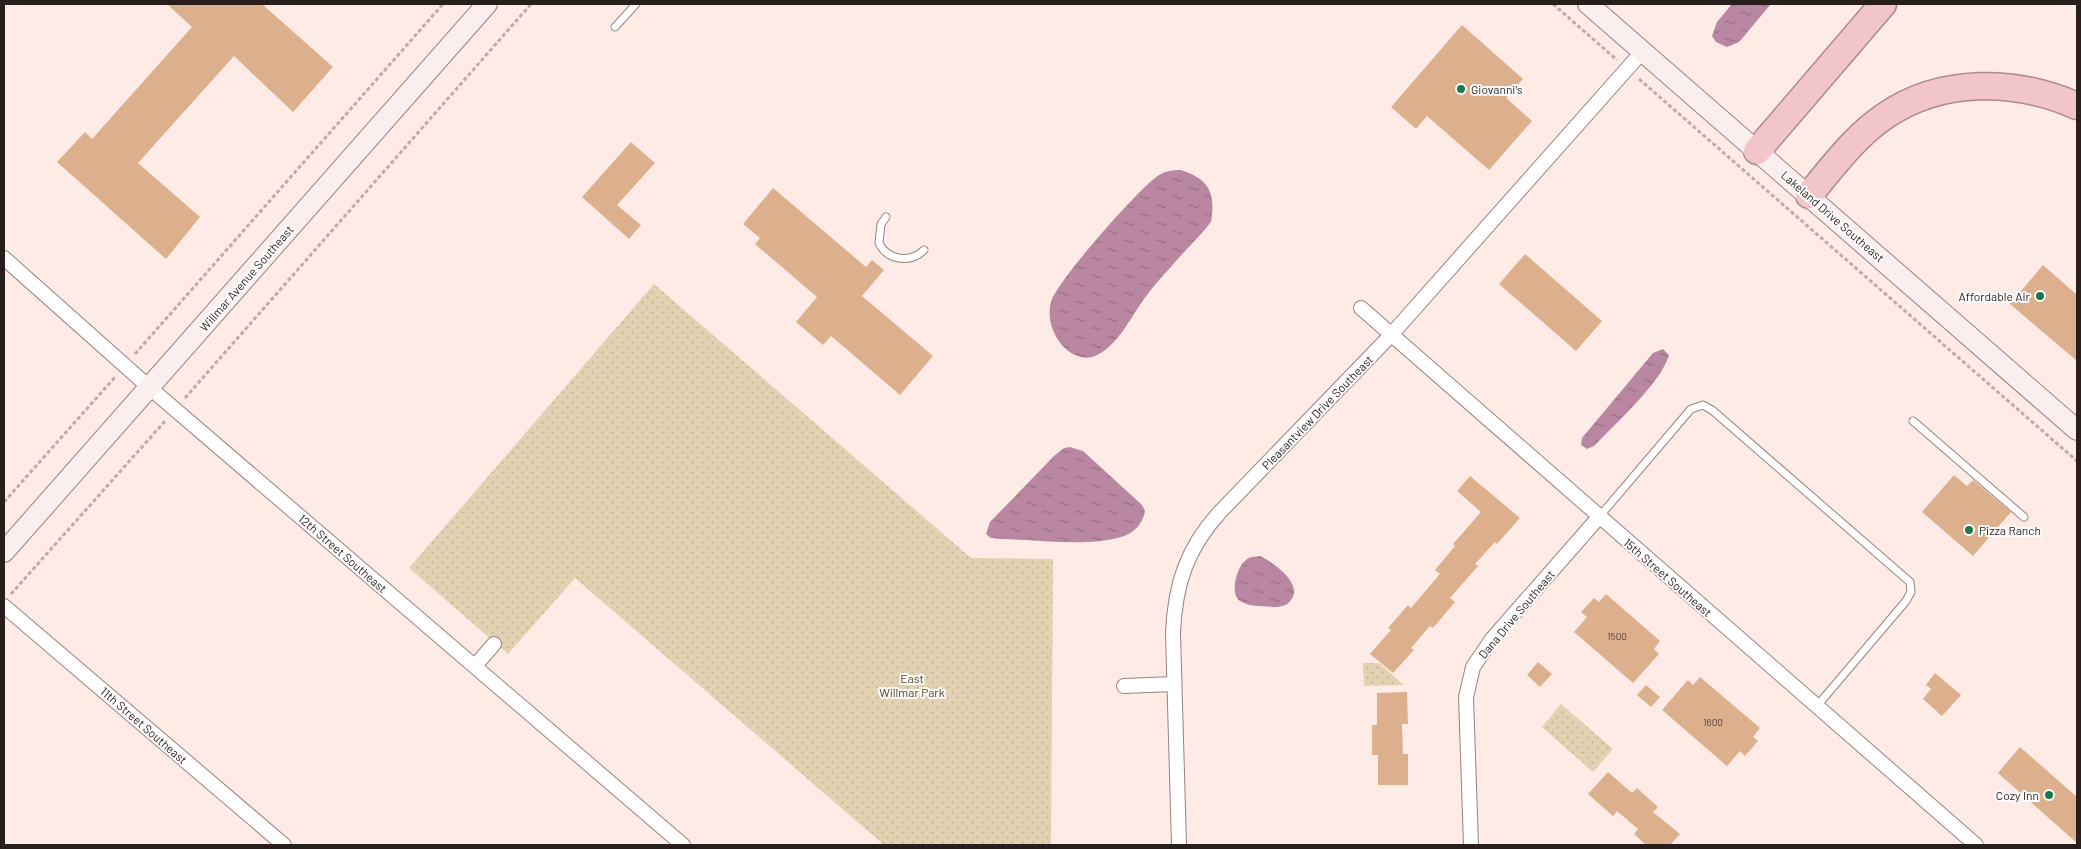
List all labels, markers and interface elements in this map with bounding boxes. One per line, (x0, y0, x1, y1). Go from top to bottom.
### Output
place label: Giovanni's (1471, 82, 1523, 96)
marker: Giovanni's (1455, 83, 1467, 95)
street label: Lakeland Drive Southeast (1779, 167, 1887, 265)
street label: Willmar Avenue Southeast (196, 222, 296, 334)
place label: Affordable Air (1959, 289, 2031, 303)
marker: Affordable Air (2034, 290, 2046, 302)
street label: Pleasantview Drive Southeast (1259, 352, 1375, 472)
street label: 12th Street Southeast (296, 511, 390, 595)
place label: Pizza Ranch (1979, 523, 2041, 537)
marker: Pizza Ranch (1963, 524, 1975, 536)
street label: 15th Street Southeast (1621, 535, 1715, 619)
street label: Dana Drive Southeast (1475, 567, 1557, 661)
house number: 1500 (1607, 630, 1627, 642)
park label: East Willmar Park (879, 671, 945, 699)
street label: 11th Street Southeast (98, 684, 190, 766)
house number: 1600 (1703, 716, 1723, 728)
place label: Cozy Inn (1996, 788, 2039, 802)
marker: Cozy Inn (2043, 789, 2055, 801)

